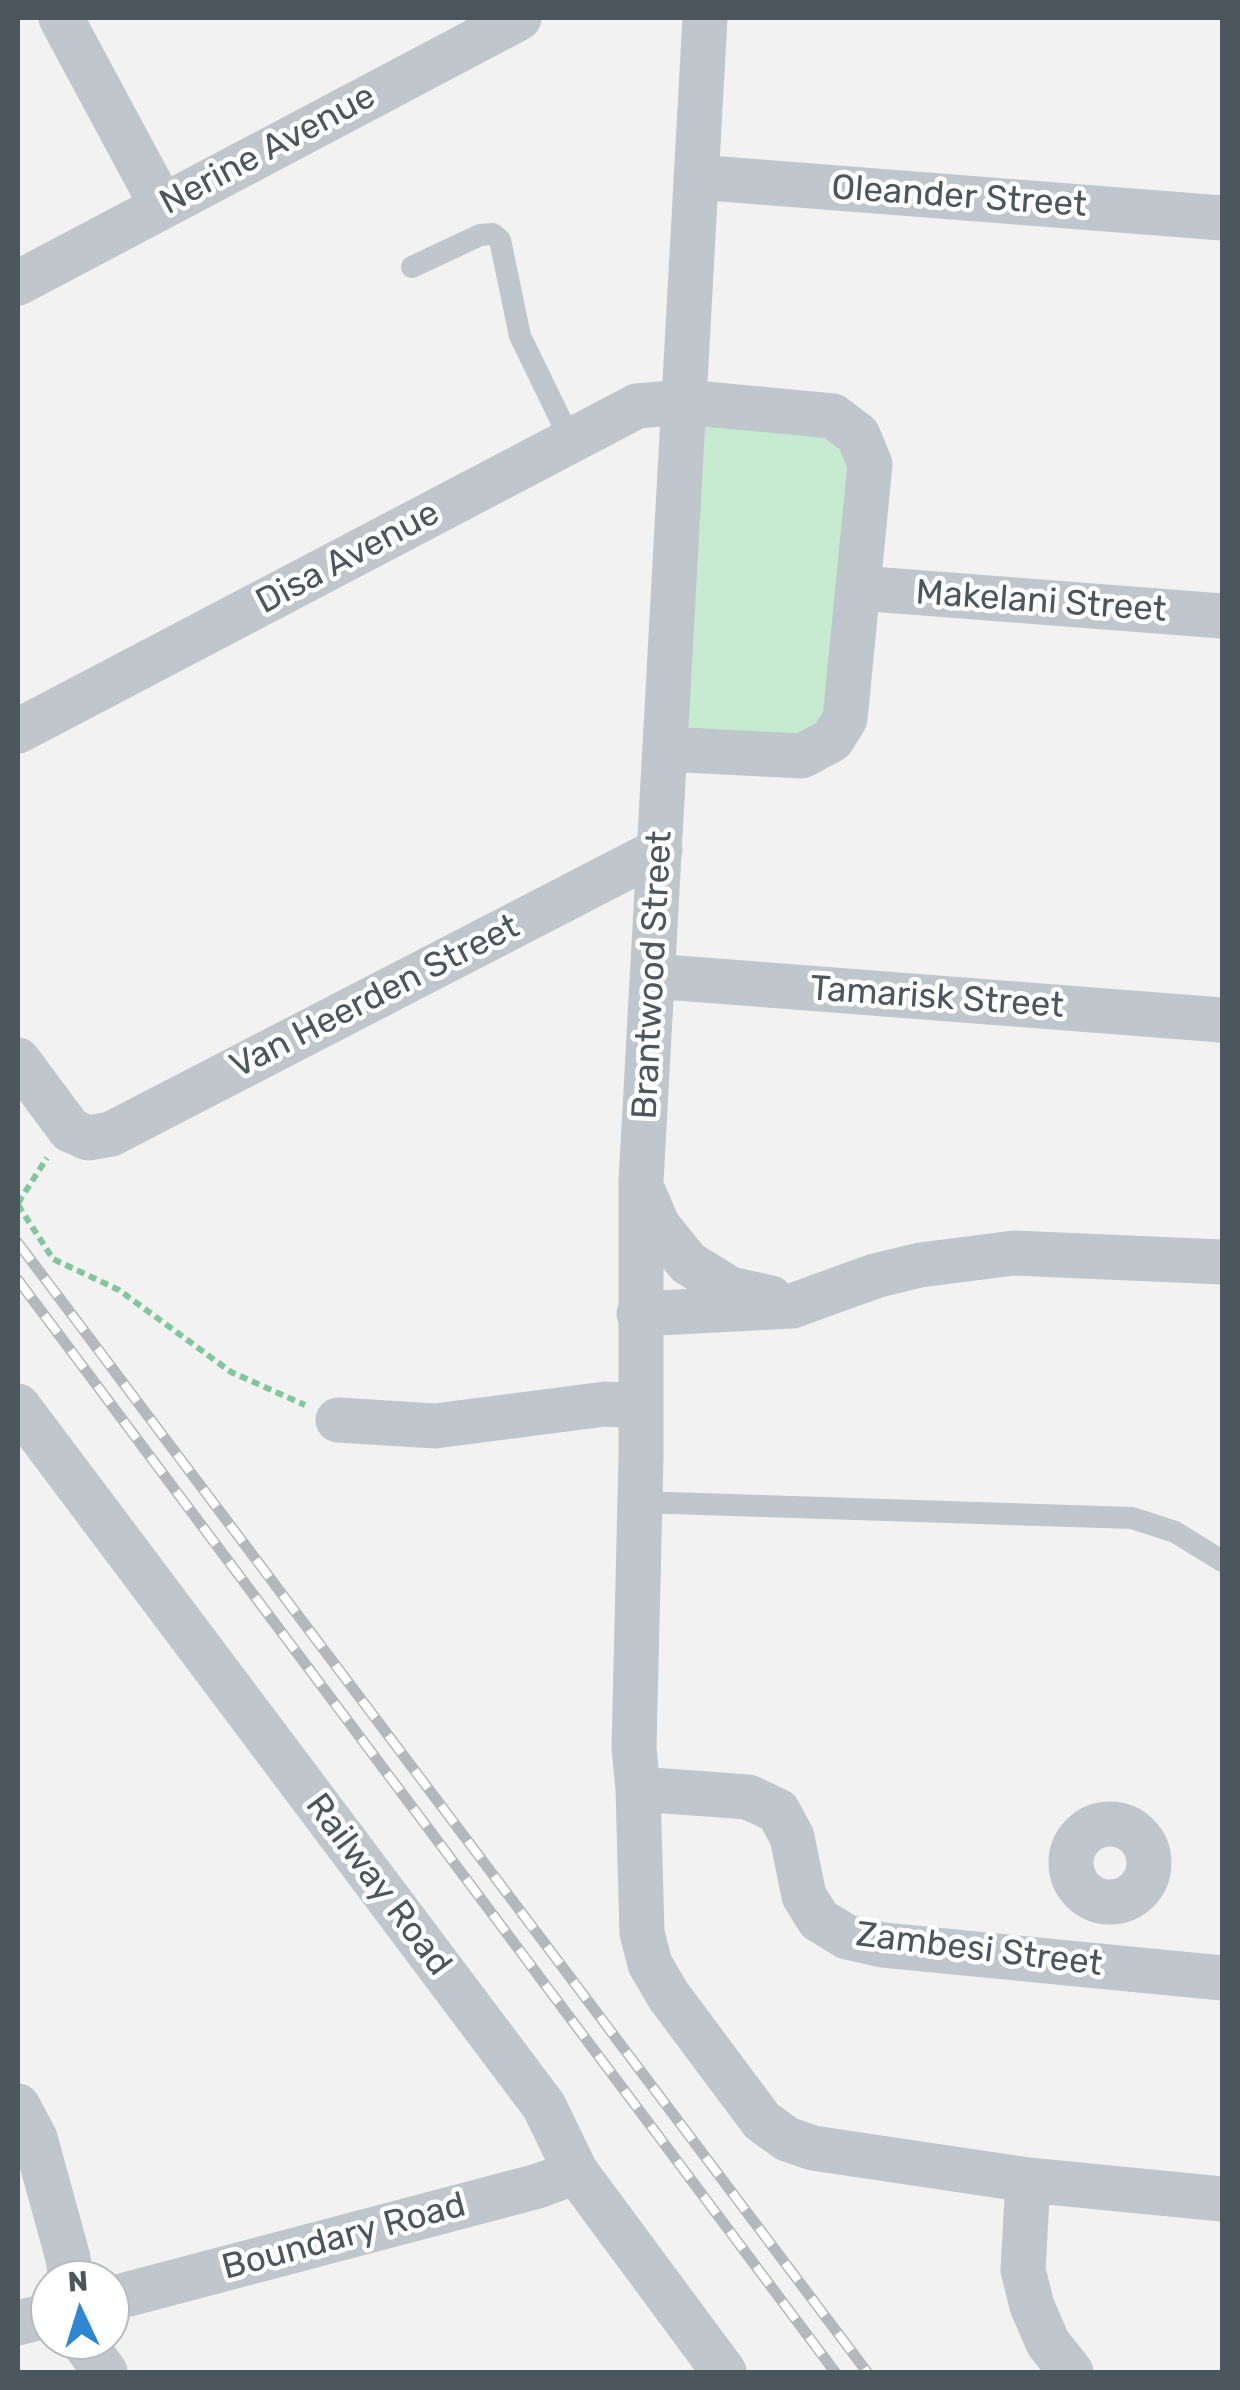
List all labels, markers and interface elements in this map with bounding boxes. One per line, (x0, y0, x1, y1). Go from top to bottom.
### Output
street label: Nerine Avenue (153, 76, 383, 224)
street label: Oleander Street (830, 167, 1088, 227)
street label: Disa Avenue (249, 492, 447, 624)
street label: Makelani Street (914, 572, 1168, 632)
street label: Brantwood Street (624, 830, 682, 1120)
street label: Van Heerden Street (224, 906, 526, 1088)
street label: Tamarisk Street (809, 968, 1065, 1028)
street label: Railway Road (296, 1786, 460, 1984)
street label: Zambesi Street (853, 1914, 1105, 1986)
street label: Boundary Road (218, 2184, 470, 2290)
north arrow (30, 2260, 130, 2360)
text: N (67, 2264, 89, 2299)

